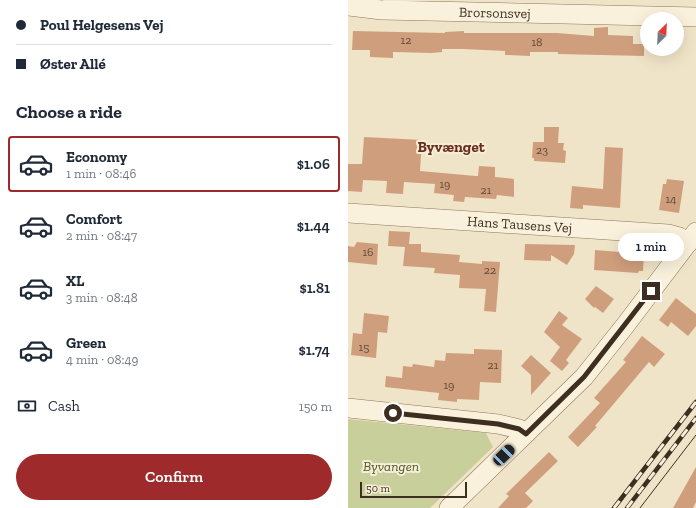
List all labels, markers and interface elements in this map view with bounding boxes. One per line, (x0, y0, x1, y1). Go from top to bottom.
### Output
street label: Brorsonsvej (459, 4, 531, 22)
north arrow (640, 12, 684, 56)
map controls (640, 12, 684, 56)
text: Poul Helgesens Vej (40, 16, 163, 34)
house number: 12 (401, 33, 411, 47)
house number: 18 (531, 35, 543, 49)
text: Øster Allé (40, 55, 106, 73)
text: Choose a ride (16, 101, 122, 123)
district label: Byvænget (417, 138, 486, 156)
house number: 23 (536, 143, 548, 157)
icon: car (18, 146, 54, 182)
text: Economy (66, 148, 127, 166)
text: $1.06 (297, 155, 330, 173)
text: 1 min · 08:46 (66, 166, 136, 181)
house number: 19 (440, 177, 451, 191)
house number: 21 (481, 183, 492, 197)
house number: 14 (665, 192, 677, 206)
icon: car (18, 208, 54, 244)
text: Comfort (66, 210, 122, 228)
street label: Hans Tausens Vej (467, 213, 573, 237)
text: $1.44 (297, 217, 330, 235)
text: 2 min · 08:47 (66, 228, 137, 243)
callout: 1 min (618, 233, 684, 261)
text: 1 min (636, 239, 666, 254)
house number: 16 (363, 245, 374, 259)
house number: 22 (484, 263, 496, 277)
icon: car (18, 270, 54, 306)
text: XL (66, 272, 84, 290)
text: $1.81 (299, 279, 330, 297)
route end (642, 282, 660, 300)
text: 3 min · 08:48 (66, 290, 138, 305)
icon: car (18, 332, 54, 368)
text: Green (66, 334, 106, 352)
house number: 15 (359, 340, 369, 354)
text: $1.74 (299, 341, 330, 359)
text: 4 min · 08:49 (66, 352, 138, 367)
house number: 21 (488, 358, 499, 372)
house number: 19 (444, 378, 455, 392)
icon: cash (16, 395, 38, 417)
text: Cash (48, 397, 80, 415)
text: 150 m (299, 399, 332, 414)
route start (384, 404, 402, 422)
car (491, 442, 517, 468)
button: Confirm (16, 454, 332, 500)
park label: Byvangen (363, 458, 419, 475)
scale bar (360, 480, 467, 499)
text: 50 m (366, 482, 390, 495)

